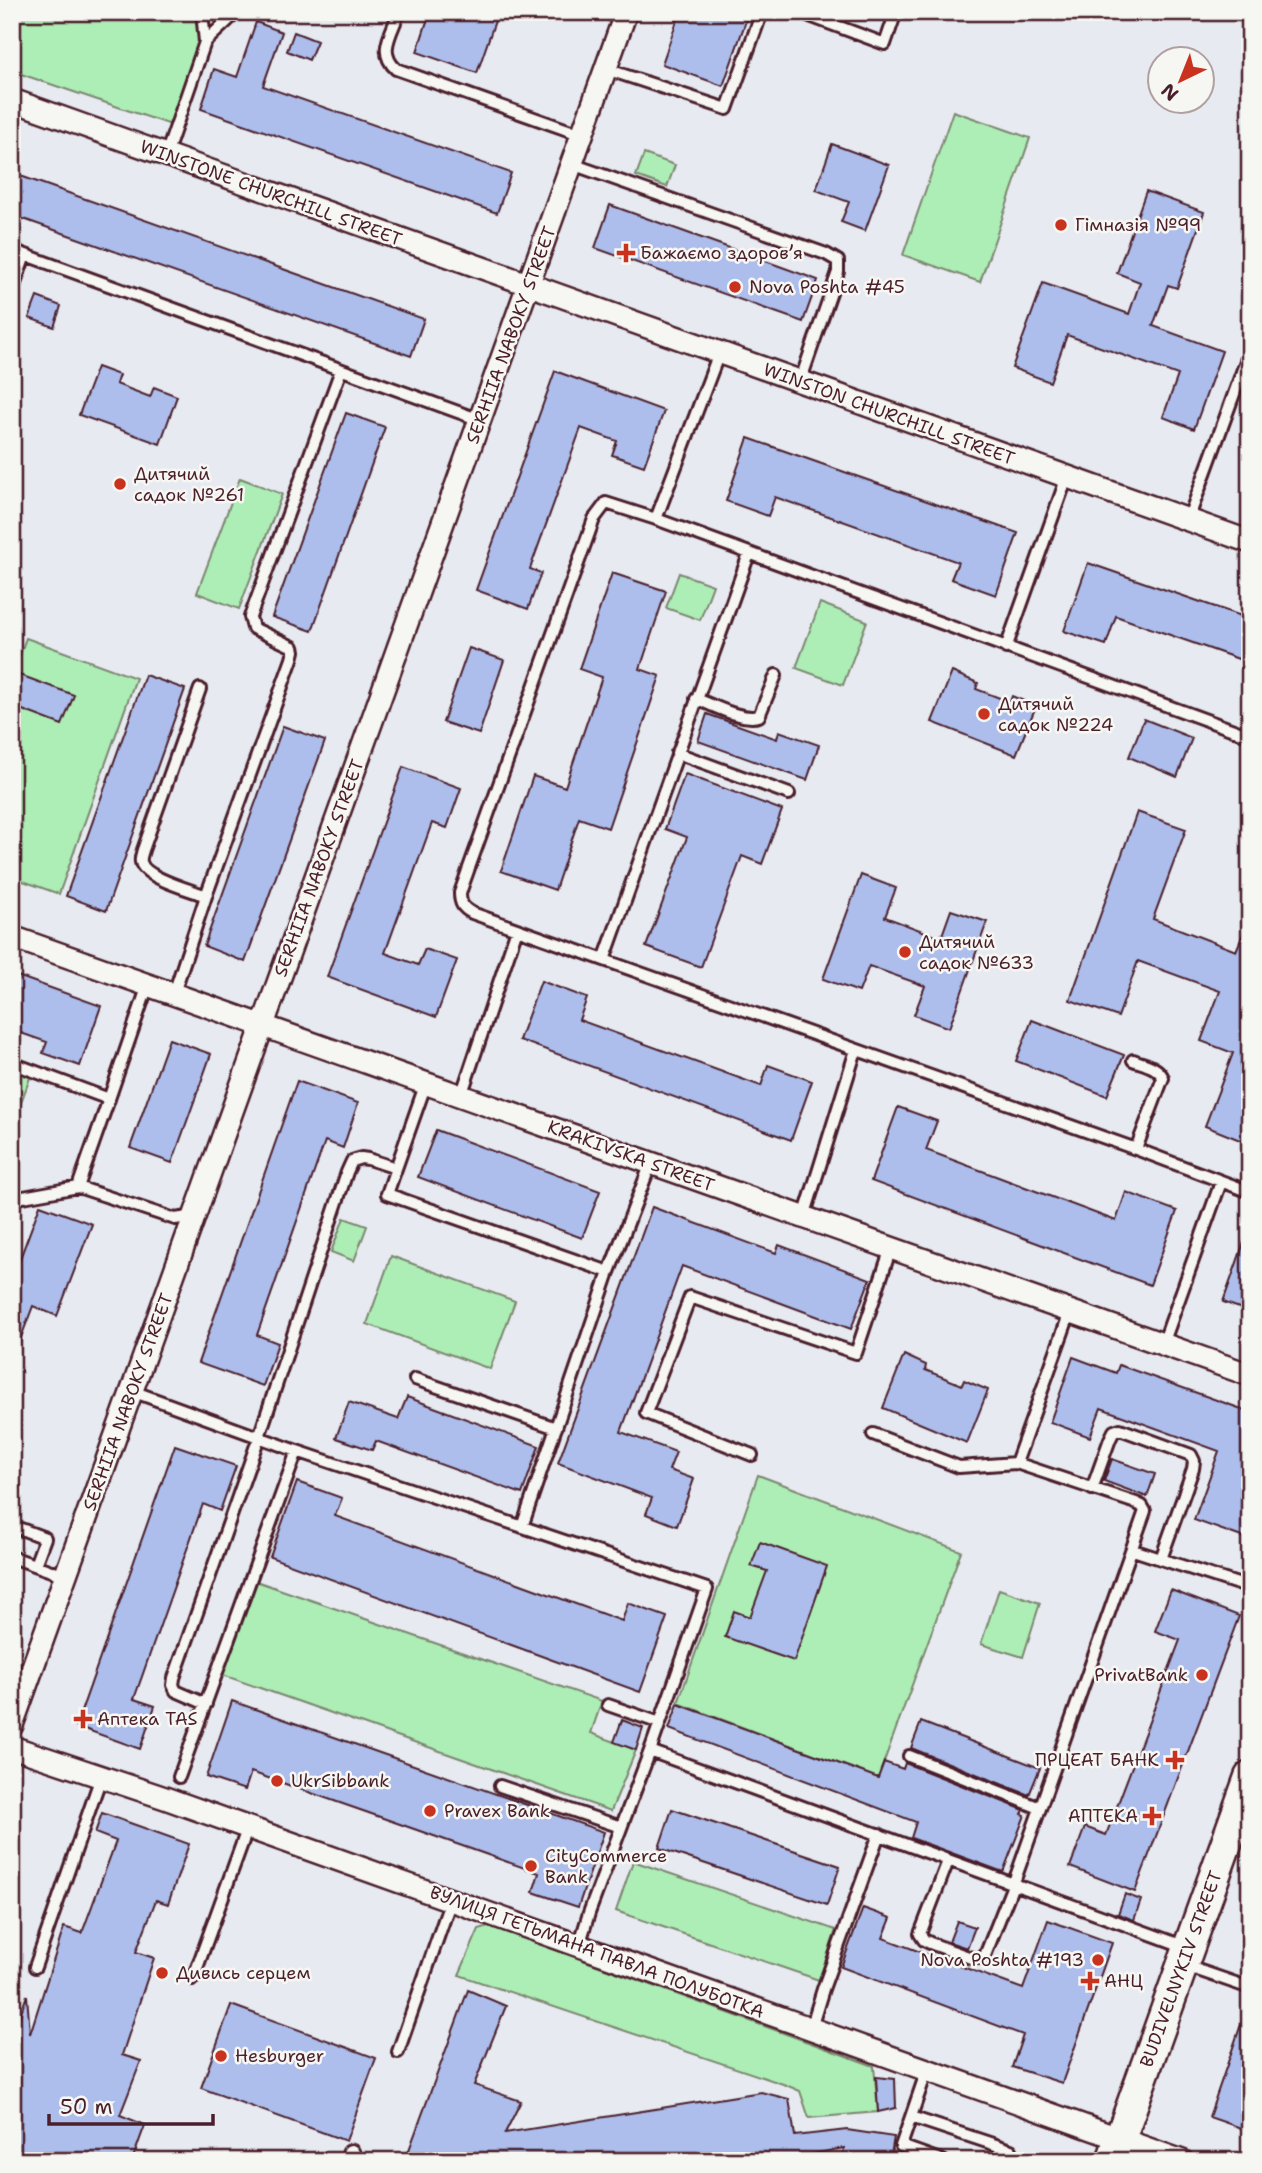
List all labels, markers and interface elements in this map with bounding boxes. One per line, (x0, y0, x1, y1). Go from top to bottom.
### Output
north arrow (1146, 46, 1216, 116)
text: N (1156, 78, 1184, 106)
street label: WINSTONE CHURCHILL STREET (137, 134, 405, 252)
place label: Гімназія №99 (1075, 213, 1201, 237)
marker: Гімназія №99 (1053, 217, 1069, 233)
street label: SERHIIA NABOKY STREET (460, 223, 562, 447)
place label: Бажаємо здоровʼя (640, 241, 803, 265)
marker: Бажаємо здоровʼя (618, 245, 634, 261)
place label: Nova Poshta #45 (749, 275, 905, 299)
marker: Nova Poshta #45 (727, 279, 743, 295)
street label: WINSTON CHURCHILL STREET (760, 357, 1018, 471)
place label: Дитячий садок №261 (134, 462, 244, 507)
marker: Дитячий садок №261 (112, 476, 128, 492)
place label: Дитячий садок №224 (998, 692, 1113, 737)
marker: Дитячий садок №224 (976, 706, 992, 722)
street label: SERHIIA NABOKY STREET (268, 756, 370, 980)
place label: Дитячий садок №633 (919, 930, 1034, 975)
marker: Дитячий садок №633 (897, 944, 913, 960)
street label: KRAKIVSKA STREET (544, 1115, 718, 1197)
street label: SERHIIA NABOKY STREET (77, 1290, 179, 1514)
place label: PrivatBank (1094, 1663, 1188, 1687)
marker: PrivatBank (1194, 1667, 1210, 1683)
place label: Аптека TAS (97, 1707, 198, 1731)
marker: Аптека TAS (75, 1711, 91, 1727)
place label: ПРЦЕАТ БАНК (1035, 1748, 1159, 1772)
marker: ПРЦЕАТ БАНК (1165, 1750, 1185, 1770)
place label: UkrSibbank (291, 1769, 390, 1793)
marker: UkrSibbank (269, 1773, 285, 1789)
place label: Pravex Bank (444, 1799, 550, 1823)
marker: Pravex Bank (422, 1803, 438, 1819)
place label: АПТЕКА (1068, 1804, 1138, 1828)
marker: АПТЕКА (1144, 1808, 1160, 1824)
place label: CityCommerce Bank (545, 1844, 667, 1889)
marker: CityCommerce Bank (523, 1858, 539, 1874)
street label: BUDIVELNYKIV STREET (1134, 1868, 1228, 2070)
street label: ВУЛИЦЯ ГЕТЬМАНА ПАВЛА ПОЛУБОТКА (427, 1880, 767, 2024)
place label: Nova Poshta #193 (920, 1948, 1084, 1972)
marker: Nova Poshta #193 (1090, 1952, 1106, 1968)
place label: Дивись серцем (176, 1961, 310, 1985)
marker: Дивись серцем (154, 1965, 170, 1981)
place label: АНЦ (1104, 1969, 1143, 1993)
marker: АНЦ (1082, 1973, 1098, 1989)
place label: Hesburger (235, 2044, 324, 2068)
marker: Hesburger (213, 2048, 229, 2064)
scale bar (49, 2082, 214, 2126)
text: 50 m (60, 2093, 113, 2121)

